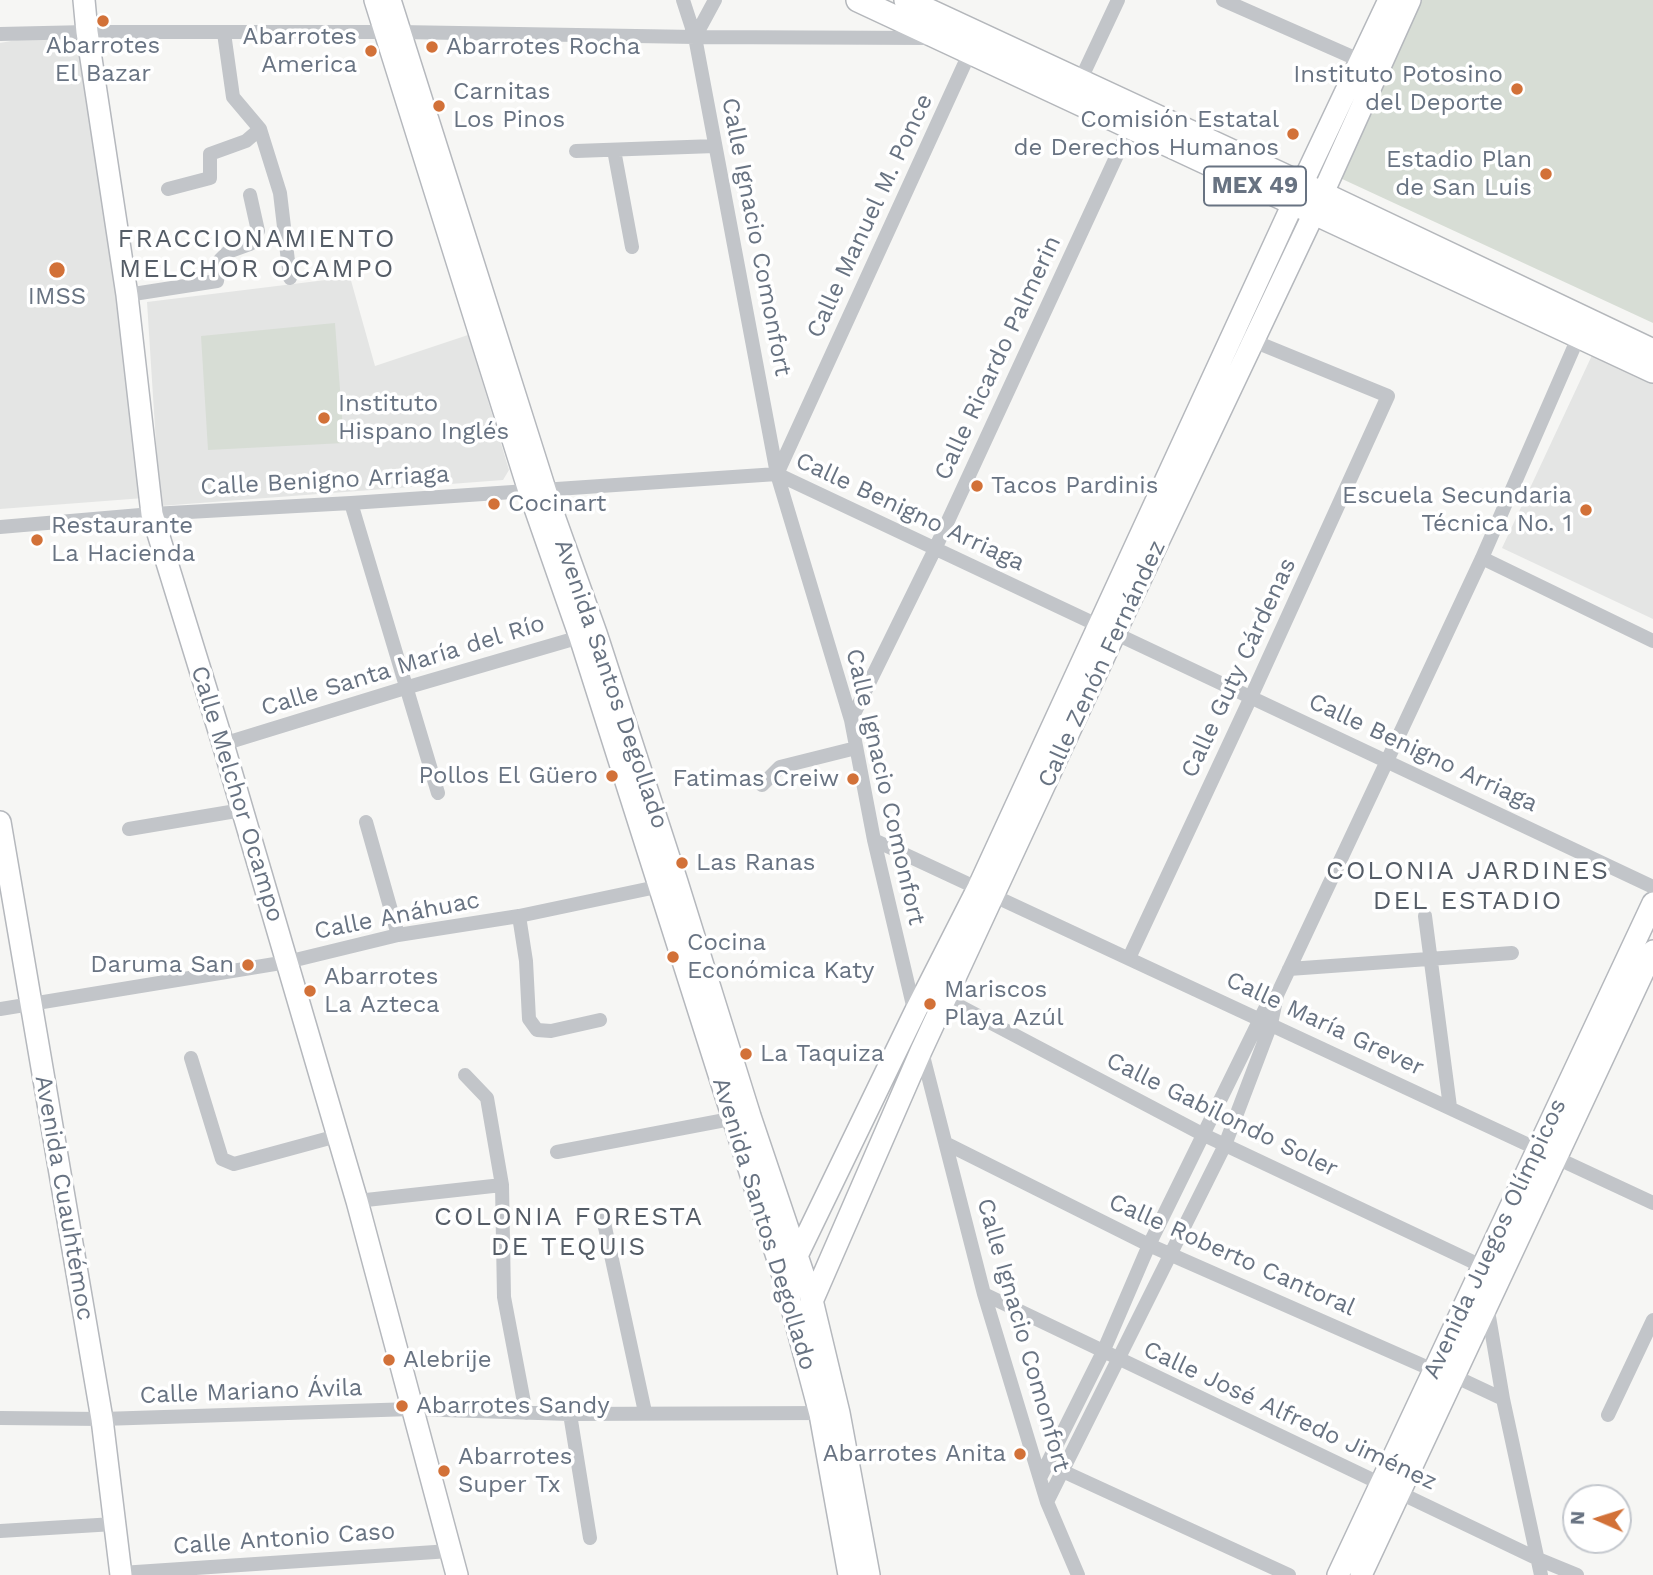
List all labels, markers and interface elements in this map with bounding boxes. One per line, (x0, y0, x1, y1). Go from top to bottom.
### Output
marker: Abarrotes El Bazar (95, 13, 111, 29)
place label: Abarrotes America (243, 23, 357, 79)
place label: Abarrotes El Bazar (46, 32, 160, 88)
place label: Abarrotes Rocha (446, 33, 640, 61)
marker: Abarrotes Rocha (424, 39, 440, 55)
marker: Abarrotes America (363, 43, 379, 59)
place label: Instituto Potosino del Deporte (1293, 61, 1503, 117)
place label: Carnitas Los Pinos (453, 78, 565, 134)
marker: Instituto Potosino del Deporte (1509, 81, 1525, 97)
street label: Calle Manuel M. Ponce (801, 89, 939, 343)
street label: Calle Ignacio Comonfort (715, 96, 797, 378)
marker: Carnitas Los Pinos (431, 98, 447, 114)
place label: Comisión Estatal de Derechos Humanos (1013, 106, 1279, 162)
marker: Comisión Estatal de Derechos Humanos (1285, 126, 1301, 142)
place label: Estadio Plan de San Luis (1386, 146, 1532, 202)
marker: Estadio Plan de San Luis (1538, 166, 1554, 182)
road number: MEX 49 (1204, 167, 1306, 206)
district label: FRACCIONAMIENTO MELCHOR OCAMPO (119, 223, 395, 284)
street label: Calle Ricardo Palmerin (929, 231, 1067, 485)
marker: IMSS (47, 260, 67, 280)
place label: IMSS (28, 283, 86, 311)
place label: Instituto Hispano Inglés (338, 390, 509, 446)
marker: Instituto Hispano Inglés (316, 410, 332, 426)
street label: Calle Benigno Arriaga (791, 446, 1029, 578)
street label: Calle Benigno Arriaga (200, 460, 450, 502)
place label: Tacos Pardinis (991, 472, 1158, 500)
marker: Tacos Pardinis (969, 478, 985, 494)
place label: Escuela Secundaria Técnica No. 1 (1342, 482, 1572, 538)
place label: Cocinart (508, 490, 606, 518)
marker: Cocinart (486, 496, 502, 512)
marker: Escuela Secundaria Técnica No. 1 (1578, 502, 1594, 518)
place label: Restaurante La Hacienda (51, 512, 195, 568)
marker: Restaurante La Hacienda (29, 532, 45, 548)
street label: Avenida Santos Degollado (548, 536, 674, 832)
street label: Calle Zenón Fernández (1032, 536, 1172, 792)
street label: Calle Guty Cárdenas (1175, 554, 1303, 782)
street label: Calle Santa María del Río (258, 609, 548, 723)
street label: Calle Ignacio Comonfort (839, 646, 931, 928)
street label: Calle Melchor Ocampo (184, 662, 290, 926)
street label: Calle Benigno Arriaga (1304, 687, 1542, 819)
place label: Pollos El Güero (419, 762, 598, 790)
place label: Fatimas Creiw (673, 765, 839, 793)
marker: Pollos El Güero (604, 768, 620, 784)
marker: Fatimas Creiw (845, 771, 861, 787)
place label: Las Ranas (696, 849, 815, 877)
marker: Las Ranas (674, 855, 690, 871)
district label: COLONIA JARDINES DEL ESTADIO (1328, 855, 1608, 917)
street label: Calle Anáhuac (312, 886, 482, 946)
place label: Cocina Económica Katy (687, 929, 874, 985)
marker: Cocina Económica Katy (665, 949, 681, 965)
place label: Daruma San (90, 951, 234, 979)
marker: Daruma San (240, 957, 256, 973)
place label: Abarrotes La Azteca (324, 963, 440, 1019)
street label: Calle María Grever (1221, 966, 1429, 1082)
place label: Mariscos Playa Azúl (944, 976, 1064, 1032)
marker: Abarrotes La Azteca (302, 983, 318, 999)
marker: Mariscos Playa Azúl (922, 996, 938, 1012)
place label: La Taquiza (760, 1040, 884, 1068)
marker: La Taquiza (738, 1046, 754, 1062)
street label: Calle Gabilondo Soler (1101, 1046, 1343, 1184)
street label: Avenida Cuauhtémoc (28, 1073, 100, 1323)
street label: Avenida Santos Degollado (706, 1074, 822, 1374)
street label: Avenida Juegos Olímpicos (1417, 1094, 1573, 1384)
street label: Calle Roberto Cantoral (1104, 1188, 1360, 1322)
street label: Calle Ignacio Comonfort (970, 1195, 1076, 1475)
district label: COLONIA FORESTA DE TEQUIS (436, 1201, 702, 1262)
street label: Calle José Alfredo Jiménez (1139, 1335, 1441, 1497)
place label: Alebrije (403, 1346, 491, 1374)
marker: Alebrije (381, 1352, 397, 1368)
street label: Calle Mariano Ávila (139, 1374, 363, 1410)
place label: Abarrotes Sandy (416, 1392, 610, 1420)
marker: Abarrotes Sandy (394, 1398, 410, 1414)
place label: Abarrotes Anita (823, 1440, 1006, 1468)
place label: Abarrotes Super Tx (458, 1443, 572, 1499)
marker: Abarrotes Anita (1012, 1446, 1028, 1462)
marker: Abarrotes Super Tx (436, 1463, 452, 1479)
north arrow (1562, 1484, 1632, 1554)
text: N (1566, 1510, 1589, 1526)
street label: Calle Antonio Caso (172, 1517, 396, 1561)

